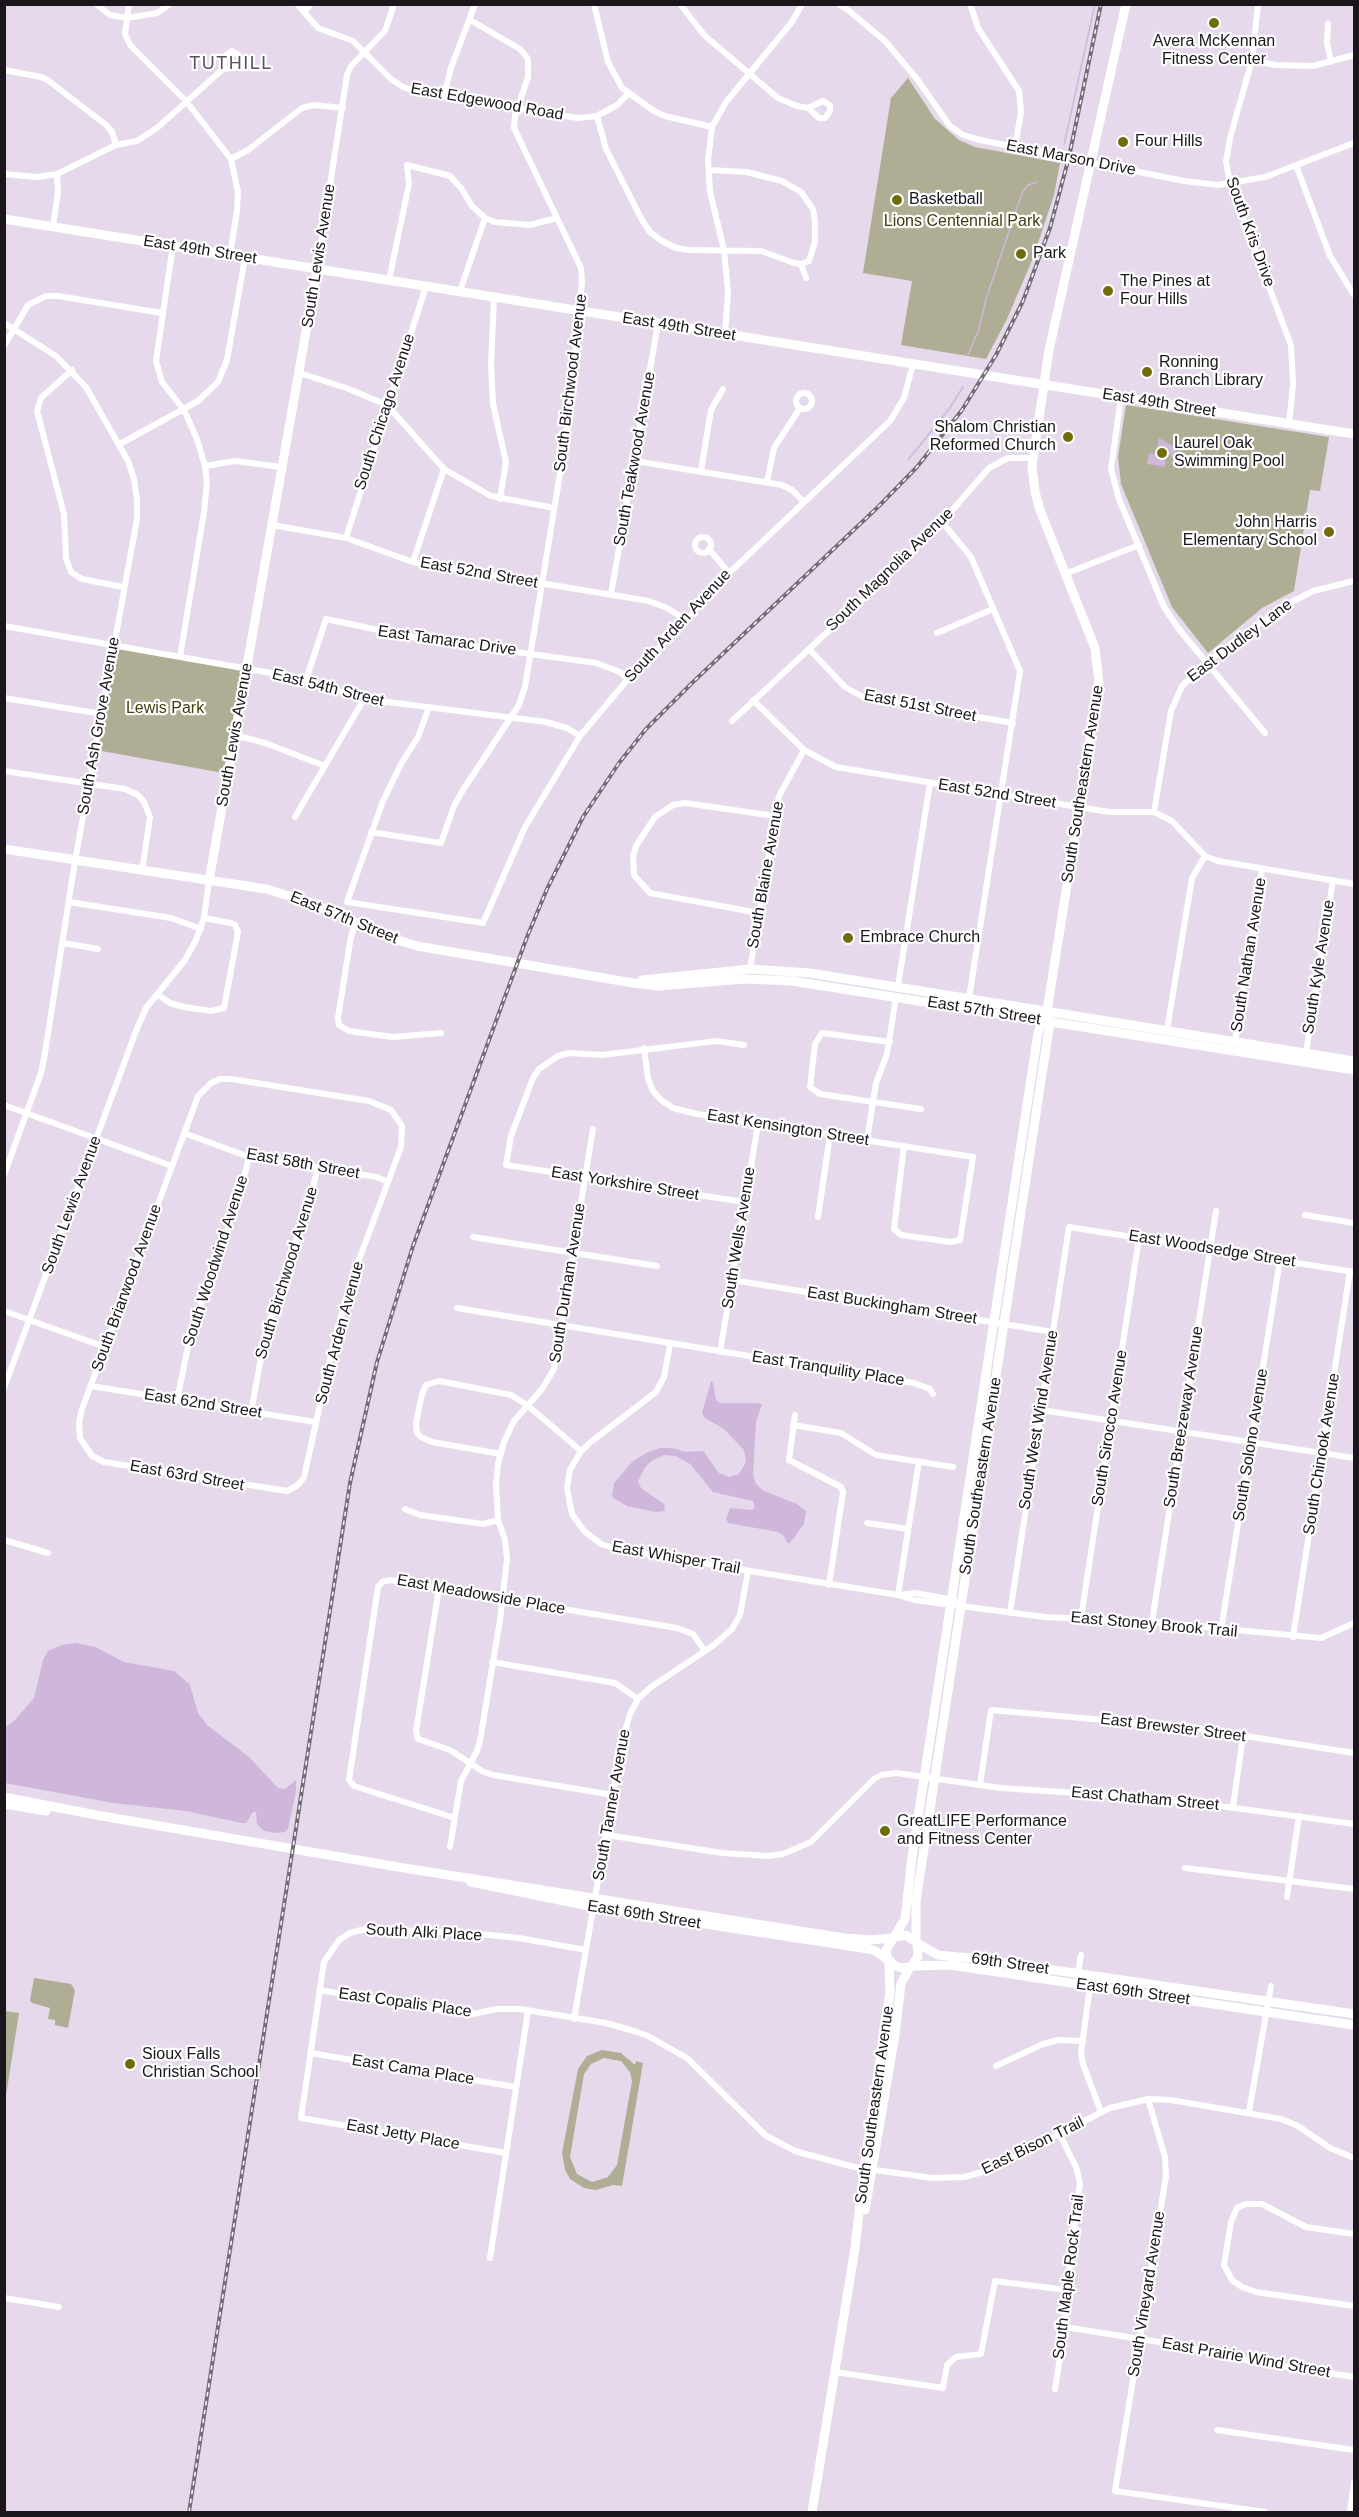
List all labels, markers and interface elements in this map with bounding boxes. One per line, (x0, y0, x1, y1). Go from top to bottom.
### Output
marker: Avera McKennan Fitness Center (1207, 16, 1221, 30)
place label: Avera McKennan Fitness Center (1153, 32, 1275, 70)
district label: TUTHILL (189, 53, 273, 75)
street label: East Edgewood Road (409, 79, 565, 125)
place label: Four Hills (1135, 132, 1203, 152)
marker: Four Hills (1116, 135, 1130, 149)
street label: East Marson Drive (1005, 136, 1137, 180)
street label: South Kris Drive (1221, 174, 1279, 290)
street label: South Lewis Avenue (298, 183, 340, 329)
place label: Basketball (909, 190, 983, 210)
marker: Basketball (890, 193, 904, 207)
park label: Lions Centennial Park (884, 212, 1040, 232)
street label: East 49th Street (142, 232, 258, 268)
place label: Park (1033, 244, 1066, 264)
marker: Park (1014, 247, 1028, 261)
place label: The Pines at Four Hills (1120, 272, 1210, 310)
marker: The Pines at Four Hills (1101, 284, 1115, 298)
street label: South Birchwood Avenue (551, 293, 591, 473)
street label: East 49th Street (621, 309, 737, 345)
street label: South Chicago Avenue (351, 331, 419, 493)
place label: Ronning Branch Library (1159, 353, 1263, 391)
marker: Ronning Branch Library (1140, 365, 1154, 379)
street label: South Teakwood Avenue (610, 370, 660, 548)
street label: East 49th Street (1101, 385, 1217, 421)
place label: Shalom Christian Reformed Church (930, 418, 1056, 456)
marker: Shalom Christian Reformed Church (1061, 430, 1075, 444)
place label: Laurel Oak Swimming Pool (1174, 434, 1284, 472)
marker: Laurel Oak Swimming Pool (1155, 446, 1169, 460)
street label: South Magnolia Avenue (822, 504, 958, 636)
place label: John Harris Elementary School (1183, 513, 1317, 551)
marker: John Harris Elementary School (1322, 525, 1336, 539)
street label: East 52nd Street (419, 553, 539, 593)
street label: South Arden Avenue (621, 566, 735, 686)
street label: East Dudley Lane (1184, 595, 1296, 687)
street label: East Tamarac Drive (377, 622, 517, 660)
street label: South Ash Grove Avenue (74, 636, 124, 816)
street label: South Lewis Avenue (213, 662, 257, 808)
street label: East 54th Street (270, 665, 386, 711)
street label: South Southeastern Avenue (1058, 684, 1108, 884)
street label: East 51st Street (862, 686, 978, 726)
park label: Lewis Park (126, 699, 204, 719)
street label: East 52nd Street (937, 775, 1057, 813)
street label: South Blaine Avenue (744, 800, 788, 950)
street label: South Nathan Avenue (1227, 876, 1271, 1034)
street label: East 57th Street (287, 888, 401, 948)
street label: South Kyle Avenue (1299, 898, 1339, 1036)
place label: Embrace Church (860, 928, 980, 948)
marker: Embrace Church (841, 931, 855, 945)
street label: East 57th Street (926, 993, 1042, 1029)
street label: East Kensington Street (706, 1106, 870, 1150)
street label: South Lewis Avenue (38, 1133, 106, 1277)
street label: East 58th Street (245, 1145, 361, 1183)
street label: East Yorkshire Street (550, 1163, 700, 1205)
street label: South Wells Avenue (718, 1166, 760, 1310)
street label: South Woodwind Avenue (179, 1173, 253, 1349)
street label: South Birchwood Avenue (252, 1184, 322, 1362)
street label: South Briarwood Avenue (88, 1202, 166, 1374)
street label: South Durham Avenue (546, 1202, 590, 1364)
street label: East Woodsedge Street (1127, 1226, 1297, 1272)
street label: South Arden Avenue (312, 1259, 368, 1407)
street label: East Buckingham Street (806, 1283, 978, 1329)
street label: South Breezeway Avenue (1160, 1325, 1208, 1509)
street label: South West Wind Avenue (1015, 1329, 1063, 1511)
street label: East Tranquility Place (750, 1347, 906, 1391)
street label: South Sirocco Avenue (1088, 1348, 1132, 1508)
street label: South Solono Avenue (1229, 1367, 1273, 1523)
street label: South Chinook Avenue (1300, 1372, 1344, 1536)
street label: South Southeastern Avenue (956, 1376, 1006, 1576)
street label: East 62nd Street (143, 1385, 263, 1423)
street label: East 63rd Street (128, 1457, 246, 1495)
street label: East Whisper Trail (610, 1537, 742, 1579)
street label: East Meadowside Place (395, 1571, 567, 1619)
street label: East Stoney Brook Trail (1070, 1608, 1238, 1642)
street label: East Brewster Street (1099, 1710, 1247, 1746)
street label: South Tanner Avenue (589, 1728, 635, 1882)
street label: East Chatham Street (1070, 1783, 1220, 1815)
place label: GreatLIFE Performance and Fitness Center (897, 1812, 1067, 1850)
marker: GreatLIFE Performance and Fitness Center (878, 1824, 892, 1838)
street label: East 69th Street (586, 1897, 702, 1933)
street label: South Alki Place (365, 1920, 483, 1946)
street label: 69th Street (970, 1949, 1050, 1979)
street label: East 69th Street (1075, 1975, 1191, 2009)
street label: East Copalis Place (337, 1984, 473, 2022)
street label: South Southeastern Avenue (852, 2005, 898, 2205)
place label: Sioux Falls Christian School (142, 2045, 258, 2083)
street label: East Cama Place (350, 2051, 476, 2089)
marker: Sioux Falls Christian School (123, 2057, 137, 2071)
street label: East Bison Trail (979, 2113, 1087, 2179)
street label: East Jetty Place (345, 2116, 461, 2154)
street label: South Maple Rock Trail (1049, 2194, 1089, 2360)
street label: South Vineyard Avenue (1124, 2210, 1170, 2378)
street label: East Prairie Wind Street (1160, 2334, 1332, 2382)

